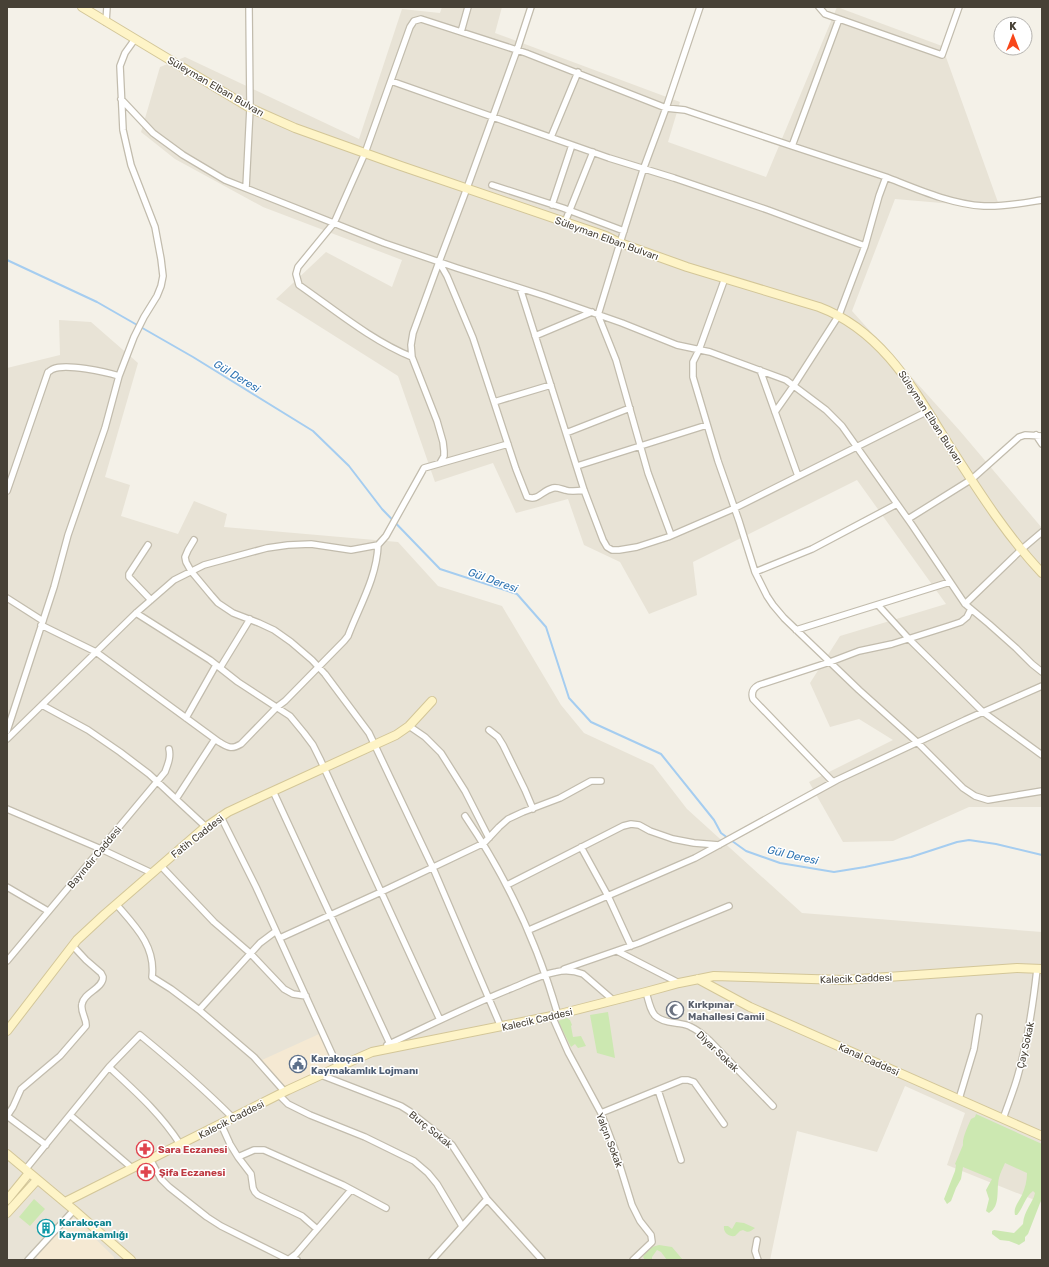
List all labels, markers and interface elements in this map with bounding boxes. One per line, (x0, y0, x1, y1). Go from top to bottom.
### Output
north arrow (993, 16, 1033, 56)
text: K (1009, 20, 1017, 33)
street label: Süleyman Elban Bulvarı (165, 54, 266, 119)
street label: Süleyman Elban Bulvarı (553, 215, 660, 263)
water label: Gül Deresi (211, 358, 263, 396)
street label: Süleyman Elban Bulvarı (895, 368, 965, 467)
water label: Gül Deresi (466, 566, 520, 596)
street label: Fatih Caddesi (169, 813, 226, 861)
street label: Bayındır Caddesi (65, 824, 124, 891)
water label: Gül Deresi (766, 843, 820, 868)
street label: Kalecik Caddesi (820, 972, 892, 986)
place label: Kırkpınar Mahallesi Camii (688, 999, 765, 1023)
mosque icon: Kırkpınar Mahallesi Camii (665, 1000, 685, 1020)
street label: Kalecik Caddesi (501, 1006, 574, 1034)
street label: Çay Sokak (1015, 1020, 1037, 1070)
street label: Diyar Sokak (694, 1029, 741, 1075)
street label: Kanal Caddesi (836, 1041, 901, 1079)
place label: Karakoçan Kaymakamlık Lojmanı (311, 1053, 418, 1077)
public building icon: Karakoçan Kaymakamlık Lojmanı (288, 1054, 308, 1074)
street label: Kalecik Caddesi (197, 1098, 266, 1142)
street label: Burç Sokak (406, 1109, 455, 1151)
street label: Yalçın Sokak (593, 1111, 625, 1170)
pharmacy icon: Sara Eczanesi (135, 1139, 155, 1159)
place label: Sara Eczanesi (158, 1144, 228, 1156)
pharmacy icon: Şifa Eczanesi (136, 1162, 156, 1182)
place label: Şifa Eczanesi (159, 1167, 225, 1179)
place label: Karakoçan Kaymakamlığı (59, 1217, 128, 1241)
building icon: Karakoçan Kaymakamlığı (36, 1218, 56, 1238)

